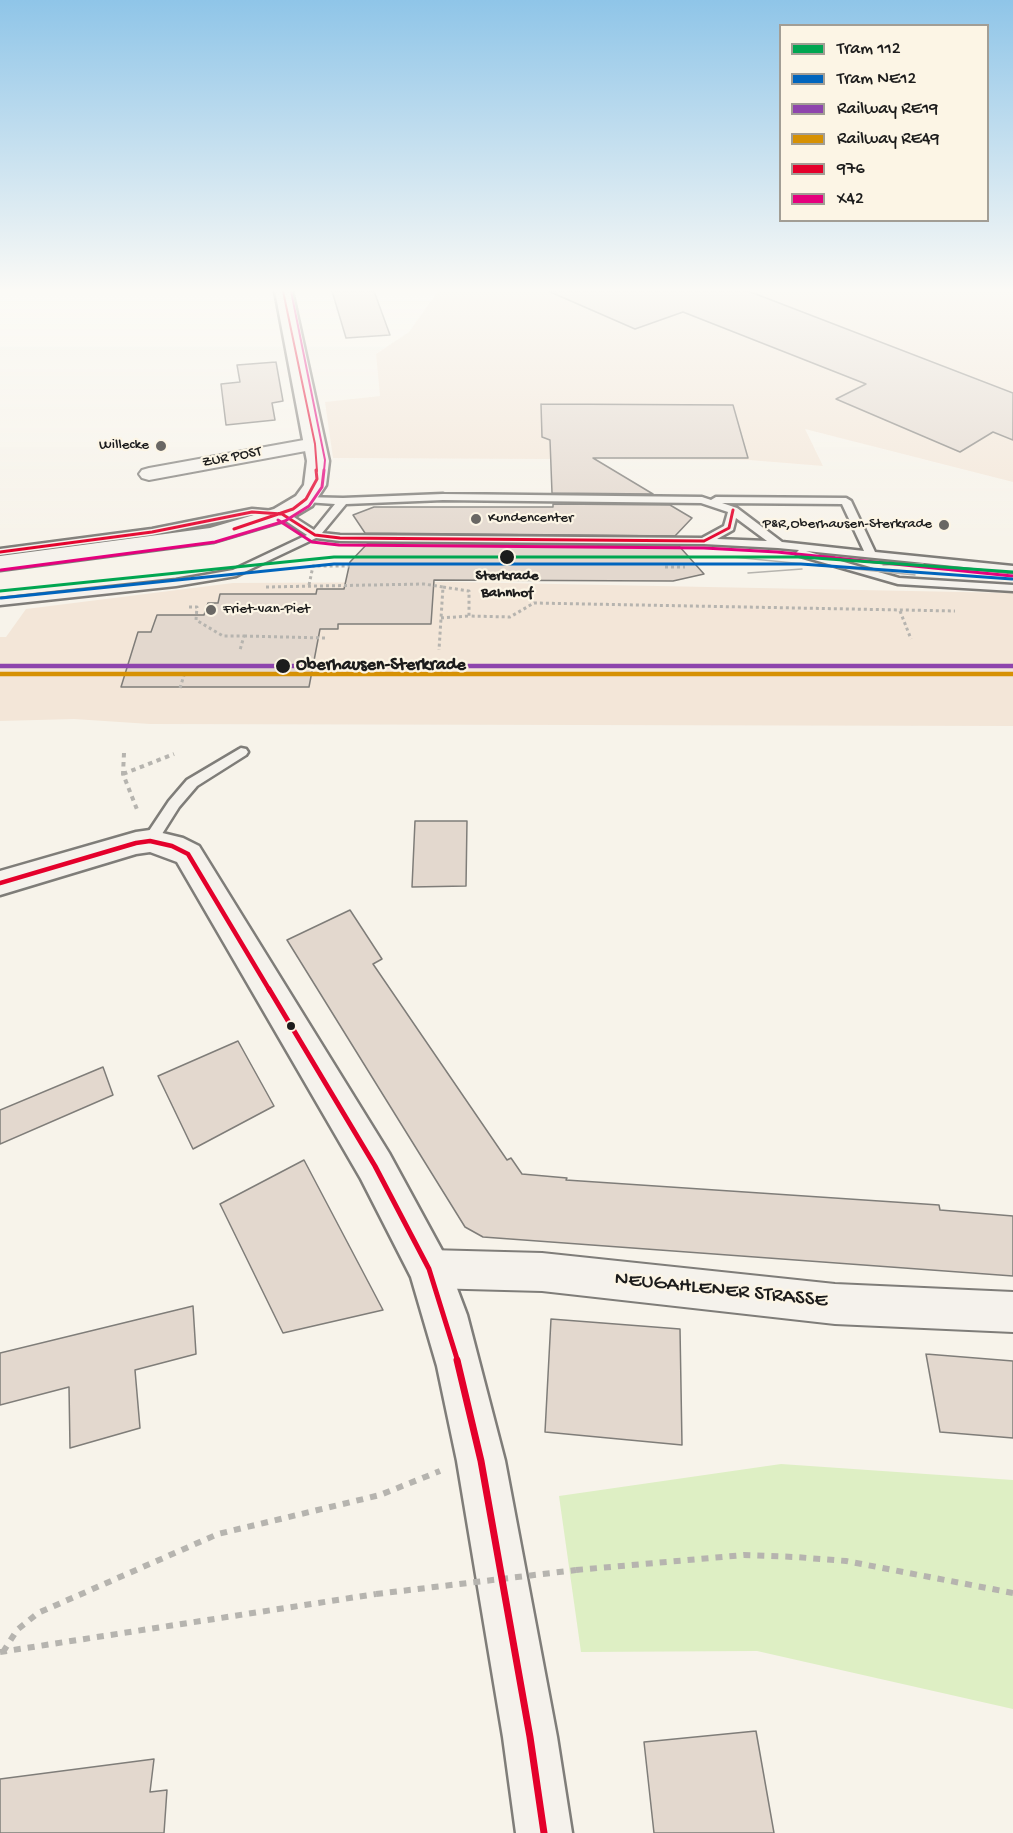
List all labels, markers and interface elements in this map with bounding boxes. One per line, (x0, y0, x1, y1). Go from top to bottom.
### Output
legend (779, 24, 989, 222)
text: Tram 112 (837, 39, 901, 60)
text: Tram NE12 (837, 69, 916, 90)
text: Railway RE19 (837, 99, 938, 120)
text: Railway RE49 (837, 129, 940, 150)
text: 976 (837, 159, 865, 180)
text: X42 (837, 189, 864, 210)
place label: Willecke (99, 437, 149, 455)
marker: Willecke (154, 439, 168, 453)
street label: ZUR POST (201, 443, 263, 473)
place label: Kundencenter (488, 510, 573, 528)
marker: Kundencenter (469, 512, 483, 526)
place label: P&R,Oberhausen-Sterkrade (763, 516, 932, 534)
marker: P&R,Oberhausen-Sterkrade (937, 518, 951, 532)
marker: Sterkrade Bahnhof (498, 548, 516, 566)
place label: Sterkrade Bahnhof (476, 568, 538, 603)
place label: Friet-van-Piet (223, 601, 310, 619)
marker: Friet-van-Piet (204, 603, 218, 617)
place label: Oberhausen-Sterkrade (296, 655, 466, 677)
marker: Oberhausen-Sterkrade (274, 657, 292, 675)
unlabelled marker (285, 1020, 297, 1032)
street label: NEUGAHLENER STRASSE (613, 1267, 829, 1315)

